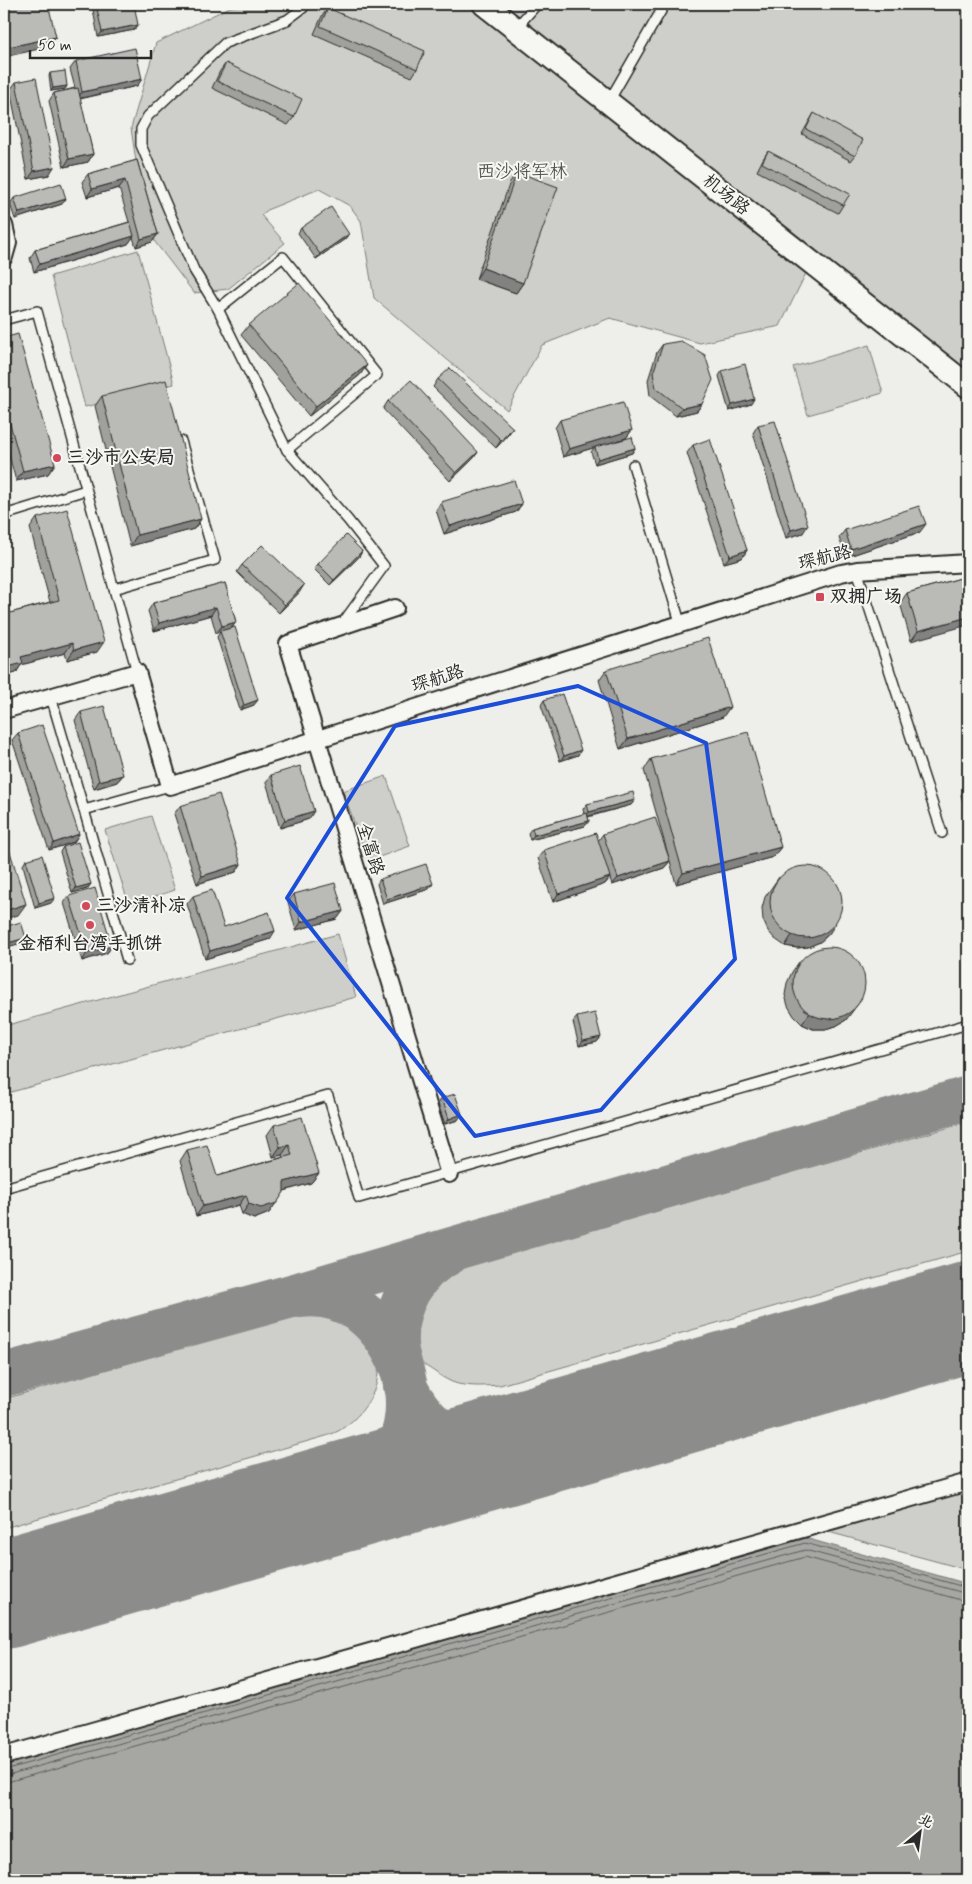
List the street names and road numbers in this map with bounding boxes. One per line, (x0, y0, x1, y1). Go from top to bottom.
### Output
street label: 机场路 (697, 169, 755, 221)
street label: 琛航路 (796, 540, 854, 576)
street label: 琛航路 (409, 659, 467, 699)
street label: 全富路 (351, 820, 389, 878)

